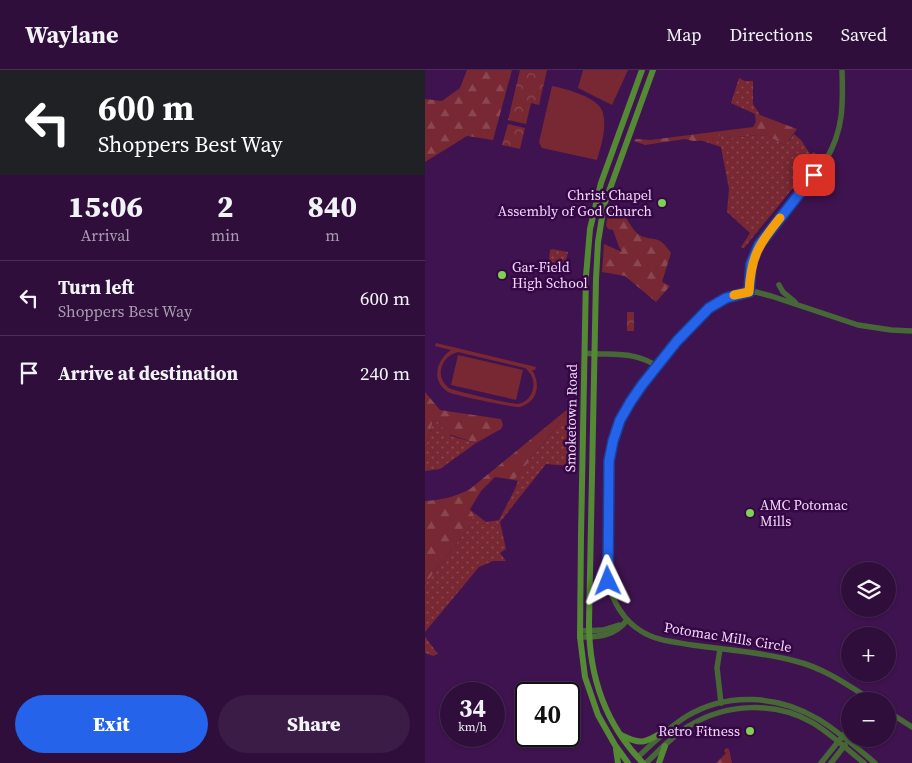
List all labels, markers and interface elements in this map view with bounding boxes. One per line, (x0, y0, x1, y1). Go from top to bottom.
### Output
text: Waylane (25, 18, 119, 51)
text: Map (666, 22, 702, 47)
text: Directions (730, 22, 813, 47)
text: Saved (841, 22, 887, 47)
text: 600 m (98, 84, 194, 132)
icon: left (15, 90, 80, 155)
text: Shoppers Best Way (98, 129, 283, 159)
pin (793, 154, 835, 196)
icon: arrive (800, 161, 828, 189)
place label: Christ Chapel Assembly of God Church (498, 185, 652, 221)
text: 15:06 (68, 186, 143, 227)
text: 2 (217, 186, 234, 227)
text: 840 (308, 186, 357, 227)
marker: Christ Chapel Assembly of God Church (656, 197, 668, 209)
text: Arrival (81, 224, 130, 246)
text: min (211, 224, 240, 246)
text: m (325, 224, 340, 246)
place label: Gar-Field High School (512, 257, 588, 293)
marker: Gar-Field High School (496, 269, 508, 281)
text: Turn left (58, 274, 134, 300)
icon: left (15, 284, 43, 312)
text: 600 m (360, 285, 410, 311)
text: Shoppers Best Way (58, 300, 192, 322)
icon: arrive (15, 359, 43, 387)
text: Arrive at destination (58, 360, 238, 386)
text: 240 m (360, 360, 410, 386)
street label: Smoketown Road (560, 364, 582, 472)
place label: AMC Potomac Mills (760, 495, 848, 531)
marker: AMC Potomac Mills (744, 507, 756, 519)
position arrow (581, 554, 633, 606)
map controls (841, 562, 896, 747)
button: layers (841, 562, 896, 617)
street label: Potomac Mills Circle (663, 617, 793, 657)
button: + (841, 627, 896, 682)
speed limit sign: 40 (515, 682, 580, 747)
text: 34 (459, 691, 486, 725)
button: − (841, 692, 896, 747)
button: Exit (15, 695, 208, 753)
button: Share (218, 695, 410, 753)
text: km/h (458, 719, 487, 735)
place label: Retro Fitness (658, 721, 740, 741)
marker: Retro Fitness (744, 725, 756, 737)

